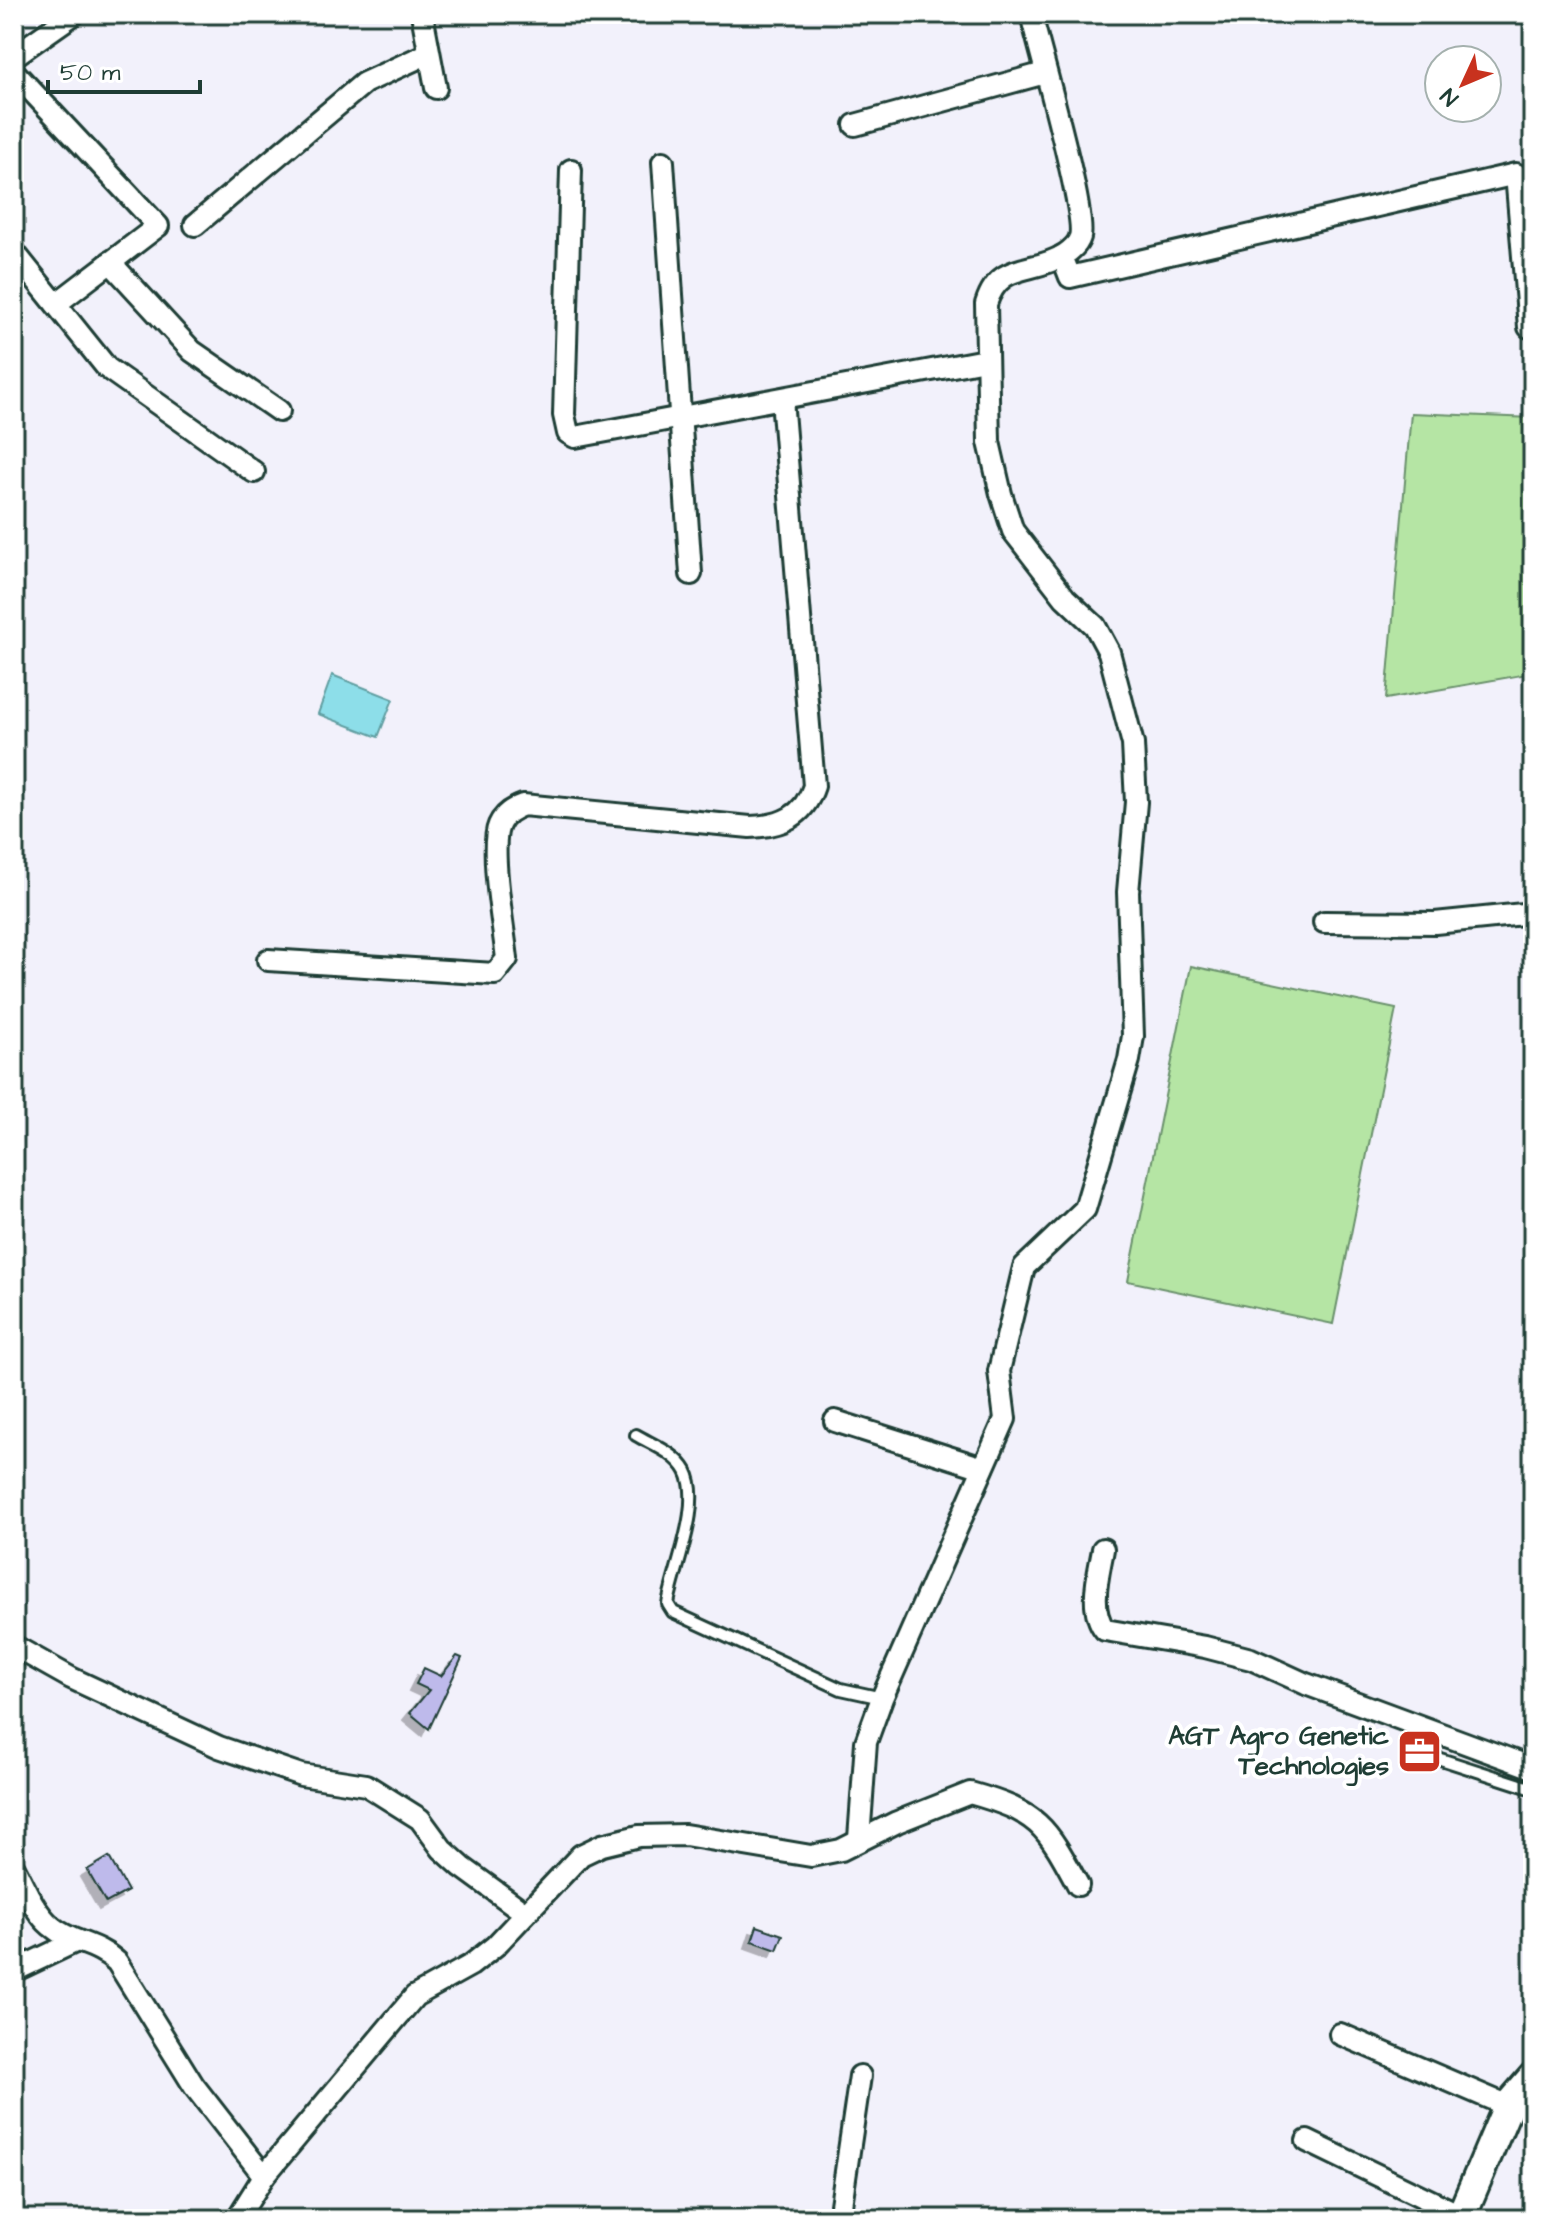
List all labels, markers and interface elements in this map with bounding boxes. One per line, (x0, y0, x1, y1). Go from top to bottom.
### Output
scale bar (48, 44, 200, 94)
north arrow (1423, 44, 1503, 124)
text: 50 m (60, 56, 121, 90)
text: N (1434, 81, 1466, 113)
place label: AGT Agro Genetic Technologies (1168, 1718, 1390, 1787)
office icon: AGT Agro Genetic Technologies (1396, 1727, 1444, 1775)

